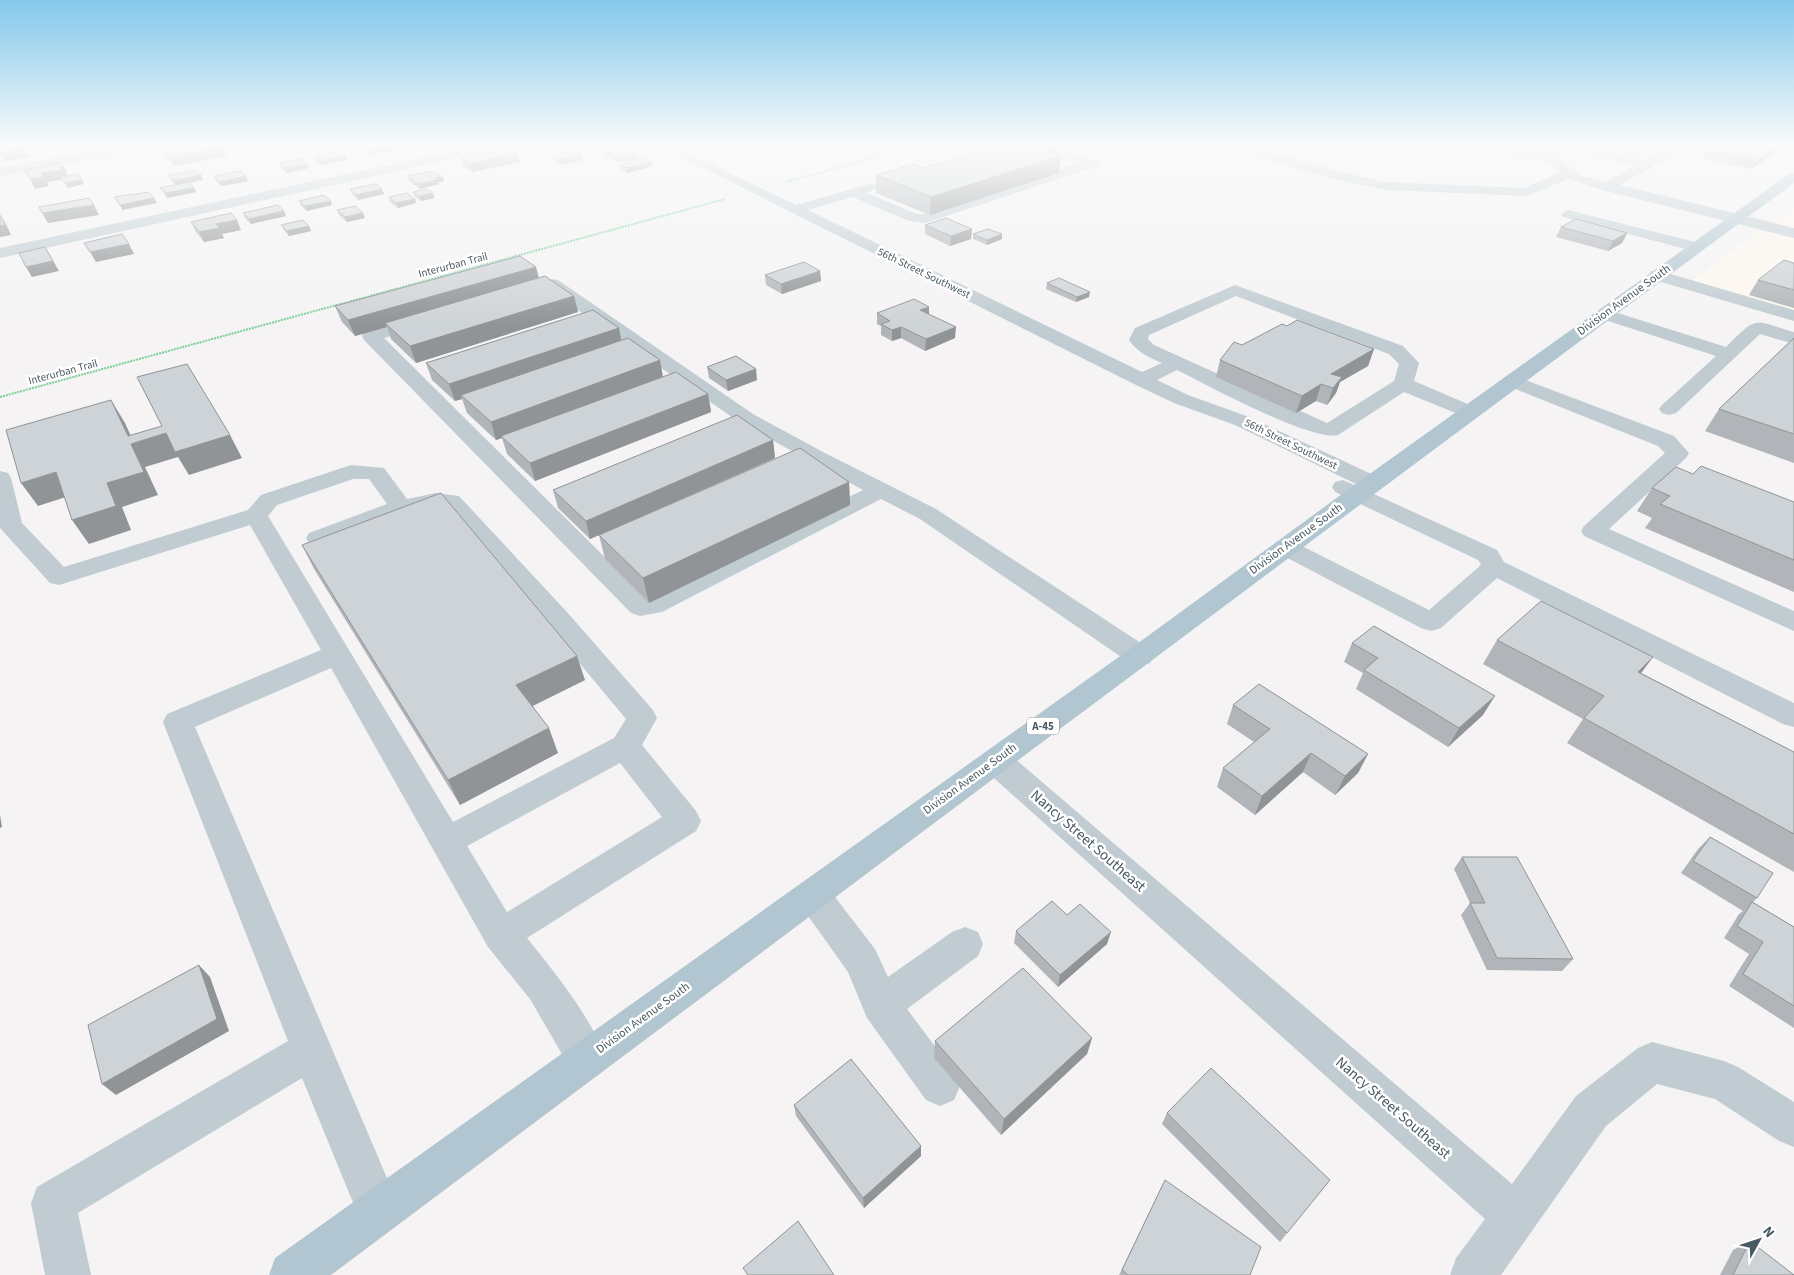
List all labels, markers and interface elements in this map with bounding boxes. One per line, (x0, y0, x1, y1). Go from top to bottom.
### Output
street label: 56th Street Southwest (875, 244, 973, 302)
street label: Interurban Trail (417, 248, 490, 281)
street label: Division Avenue South (1574, 260, 1674, 340)
street label: Interurban Trail (27, 355, 100, 388)
street label: 56th Street Southwest (1242, 415, 1340, 473)
street label: Division Avenue South (1246, 499, 1346, 579)
road number: A-45 (1027, 718, 1059, 734)
street label: Division Avenue South (920, 739, 1020, 819)
street label: Nancy Street Southeast (1026, 785, 1150, 897)
street label: Division Avenue South (593, 978, 693, 1058)
street label: Nancy Street Southeast (1331, 1052, 1455, 1164)
north arrow (1734, 1215, 1784, 1265)
text: N (1758, 1222, 1779, 1242)

